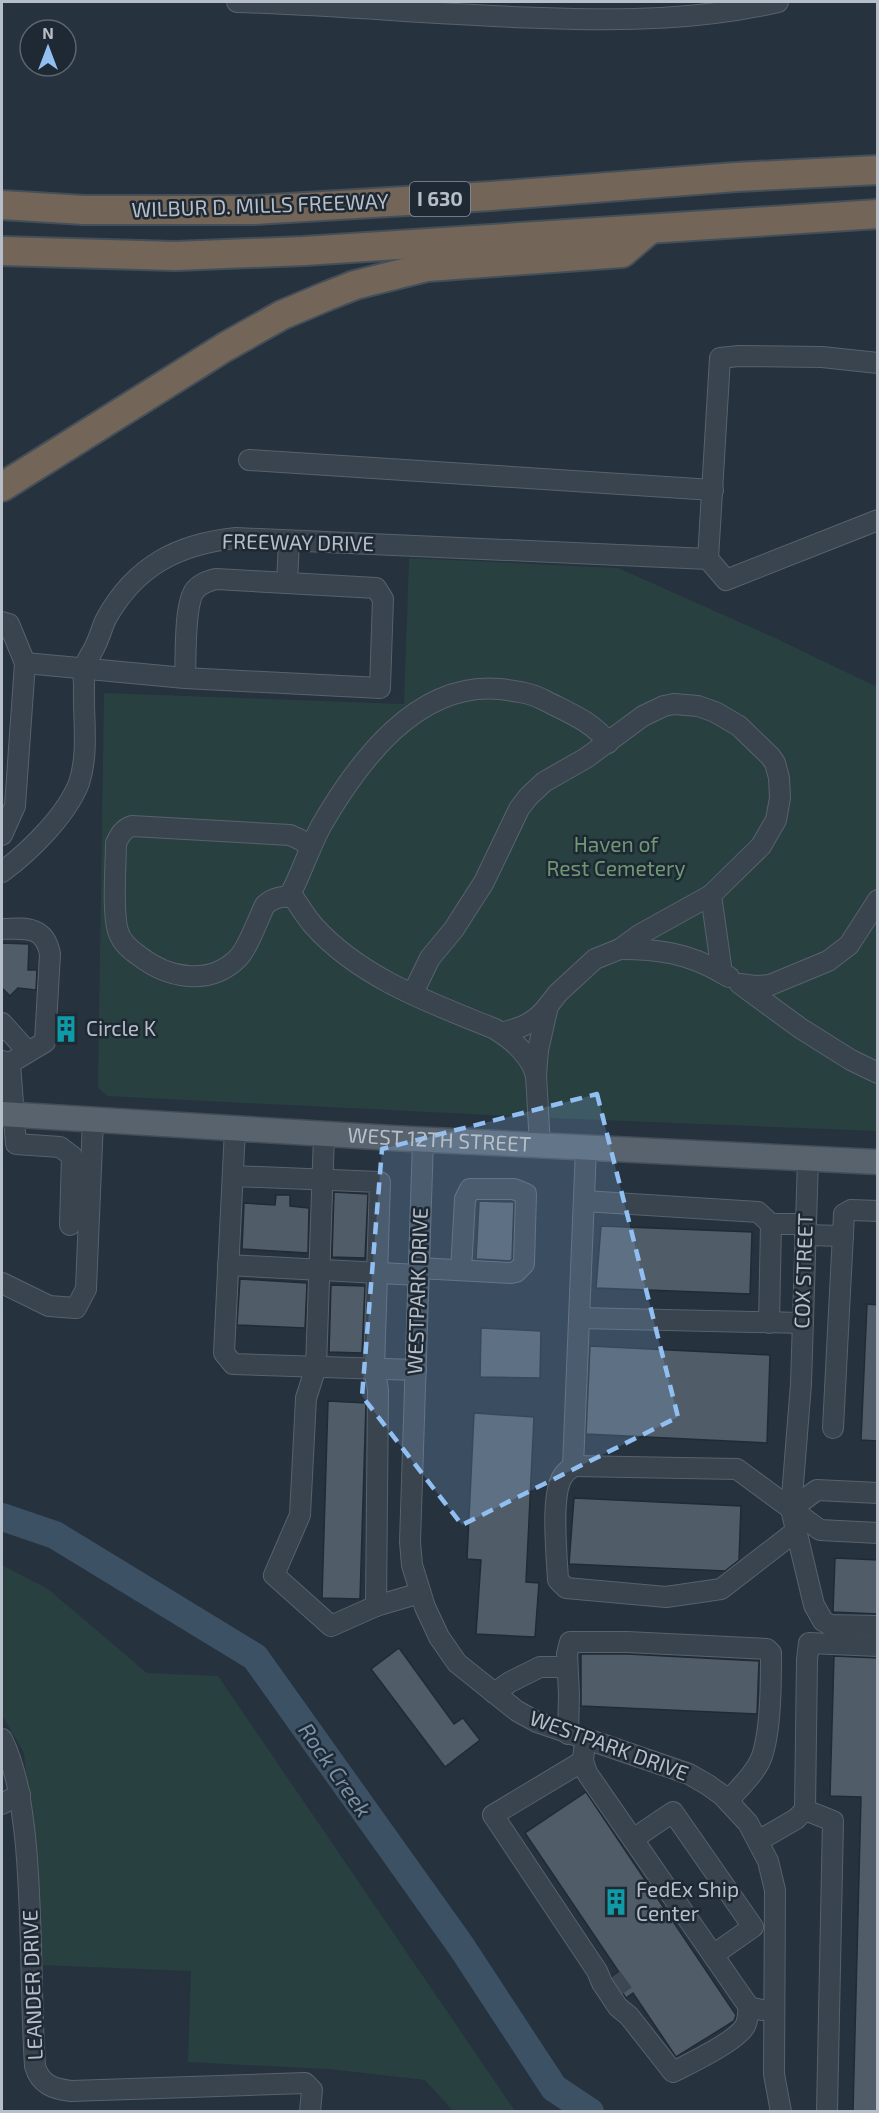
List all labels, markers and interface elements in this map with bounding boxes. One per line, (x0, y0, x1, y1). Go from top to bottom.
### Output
north arrow (18, 18, 78, 78)
text: N (42, 23, 54, 42)
road number: I 630 (410, 182, 470, 216)
street label: WILBUR D. MILLS FREEWAY (131, 188, 389, 221)
street label: FREEWAY DRIVE (222, 528, 374, 555)
park label: Haven of Rest Cemetery (546, 831, 686, 880)
building icon: Circle K (51, 1014, 81, 1044)
place label: Circle K (86, 1015, 157, 1040)
street label: WEST 12TH STREET (347, 1121, 532, 1156)
street label: WESTPARK DRIVE (401, 1207, 432, 1375)
street label: COX STREET (788, 1213, 817, 1329)
street label: WESTPARK DRIVE (527, 1704, 692, 1785)
water label: Rock Creek (294, 1717, 378, 1822)
place label: FedEx Ship Center (636, 1876, 739, 1925)
building icon: FedEx Ship Center (601, 1887, 631, 1917)
street label: LEANDER DRIVE (16, 1909, 47, 2061)

